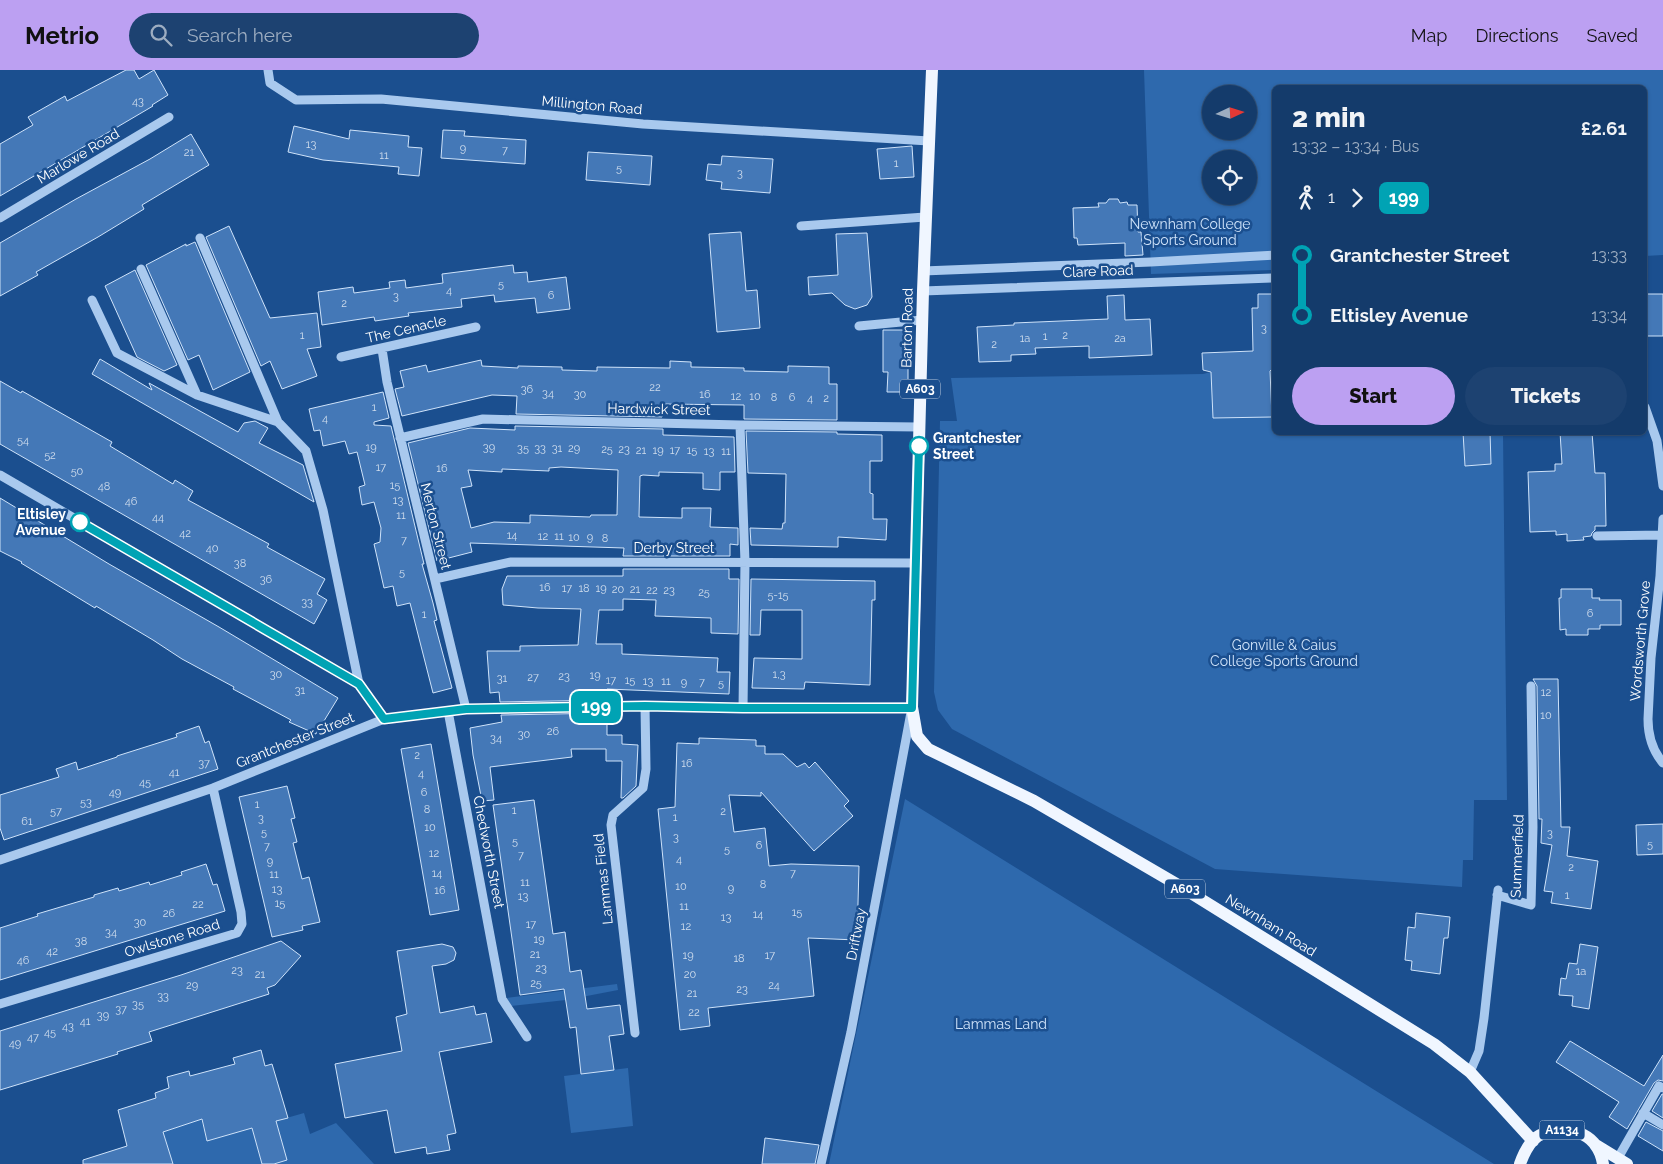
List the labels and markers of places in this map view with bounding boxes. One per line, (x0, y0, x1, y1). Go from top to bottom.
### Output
place label: Grantchester Street (933, 430, 1022, 462)
marker: Grantchester Street (909, 436, 929, 456)
place label: Eltisley Avenue (16, 506, 67, 538)
marker: Eltisley Avenue (70, 512, 90, 532)

